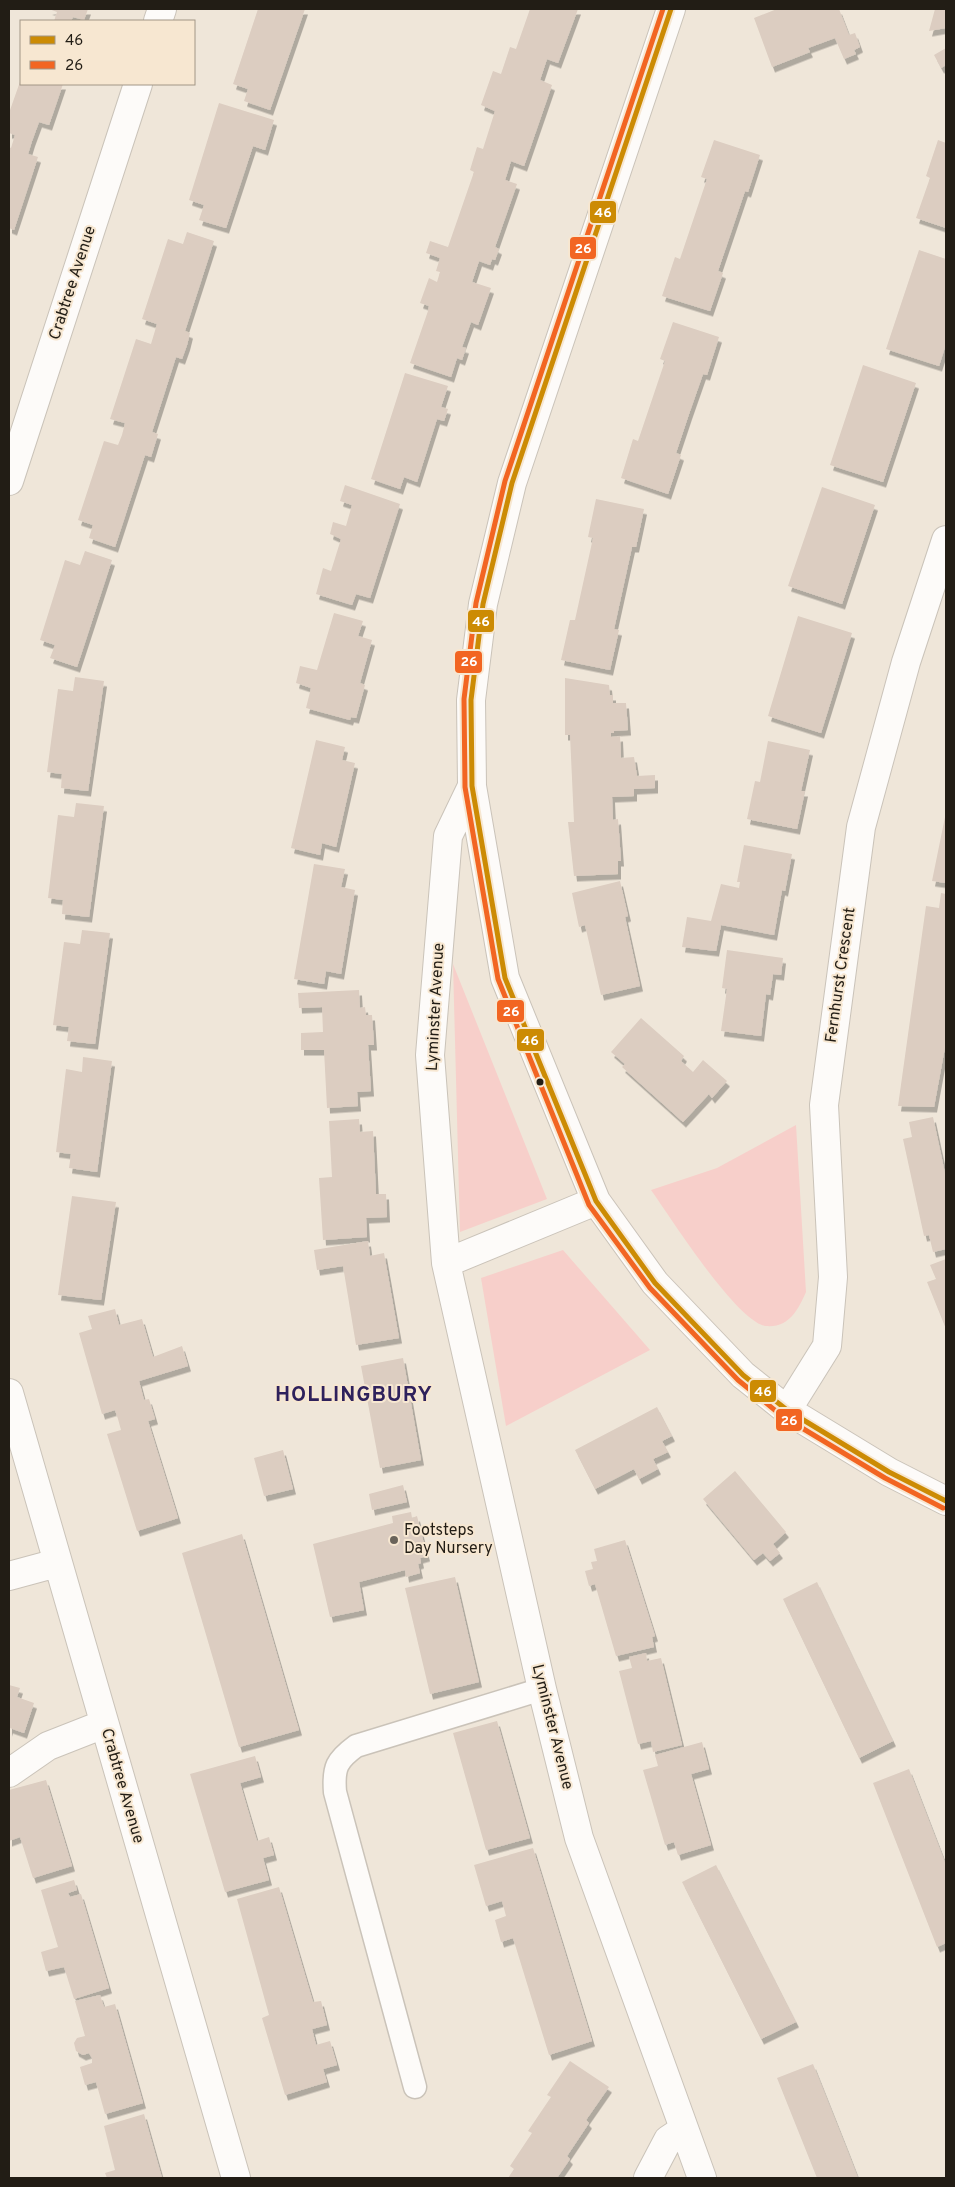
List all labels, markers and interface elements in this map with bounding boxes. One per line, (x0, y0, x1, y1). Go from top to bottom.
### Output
legend (20, 20, 195, 85)
text: 46 (65, 32, 83, 51)
text: 26 (65, 57, 83, 76)
line badge: 46 (589, 200, 617, 224)
text: 46 (594, 205, 612, 222)
street label: Crabtree Avenue (45, 223, 101, 343)
line badge: 26 (569, 236, 597, 260)
text: 26 (574, 241, 592, 258)
line badge: 46 (467, 609, 495, 633)
text: 46 (472, 614, 490, 631)
line badge: 26 (454, 650, 483, 674)
text: 26 (460, 654, 478, 671)
street label: Fernhurst Crescent (822, 906, 860, 1044)
street label: Lyminster Avenue (423, 942, 449, 1072)
line badge: 26 (496, 999, 525, 1023)
text: 26 (502, 1004, 520, 1021)
line badge: 46 (516, 1028, 545, 1052)
text: 46 (521, 1033, 539, 1050)
unlabelled marker (535, 1077, 545, 1087)
line badge: 46 (749, 1379, 777, 1403)
district label: HOLLINGBURY (275, 1382, 433, 1409)
text: 46 (754, 1384, 772, 1401)
line badge: 26 (775, 1408, 803, 1432)
text: 26 (780, 1413, 798, 1430)
place label: Footsteps Day Nursery (404, 1521, 493, 1559)
marker: Footsteps Day Nursery (388, 1534, 400, 1546)
street label: Lyminster Avenue (527, 1662, 577, 1792)
street label: Crabtree Avenue (96, 1726, 148, 1846)

